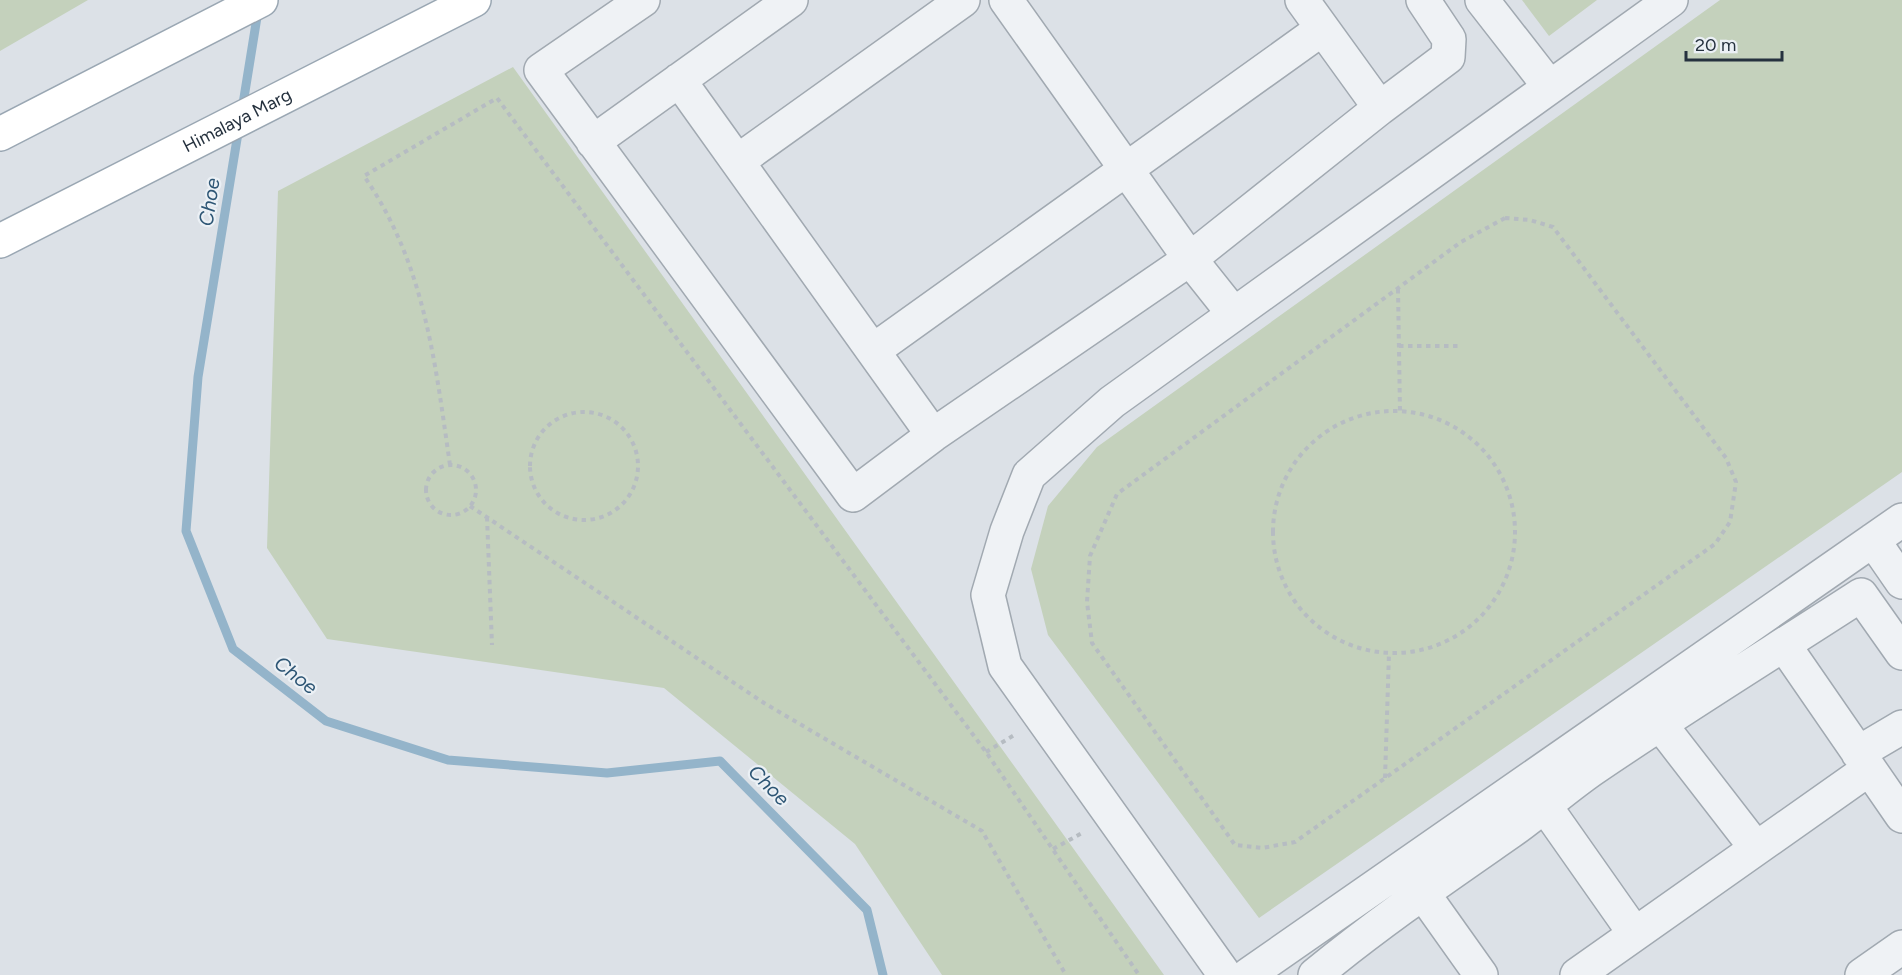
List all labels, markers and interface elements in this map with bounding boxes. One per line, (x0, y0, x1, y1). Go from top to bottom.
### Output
scale bar (1686, 24, 1782, 62)
text: 20 m (1695, 34, 1736, 56)
street label: Himalaya Marg (179, 84, 295, 157)
water label: Choe (193, 176, 225, 228)
water label: Choe (270, 651, 322, 699)
water label: Choe (743, 759, 795, 811)

